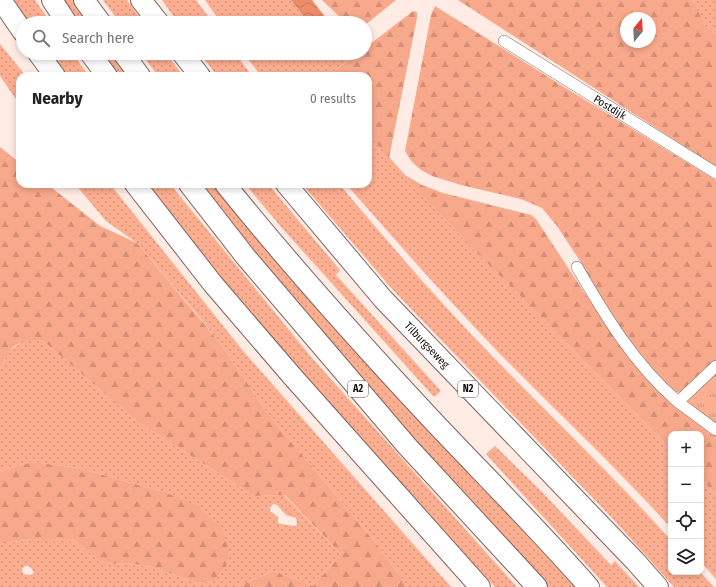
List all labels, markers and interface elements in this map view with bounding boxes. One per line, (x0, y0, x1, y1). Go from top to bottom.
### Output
north arrow (620, 12, 656, 48)
search box (16, 16, 372, 60)
icon: search (30, 27, 52, 49)
text: Search here (62, 29, 134, 47)
text: Nearby (32, 88, 83, 109)
text: 0 results (310, 91, 356, 106)
street label: Postdijk (591, 92, 630, 123)
street label: Tilburgseweg (402, 319, 453, 371)
road number: A2 (348, 381, 368, 397)
road number: N2 (458, 381, 478, 397)
map controls (668, 431, 704, 575)
button: + (668, 431, 704, 467)
button: − (668, 467, 704, 503)
button: locate (668, 503, 704, 539)
button: layers (668, 539, 704, 575)

